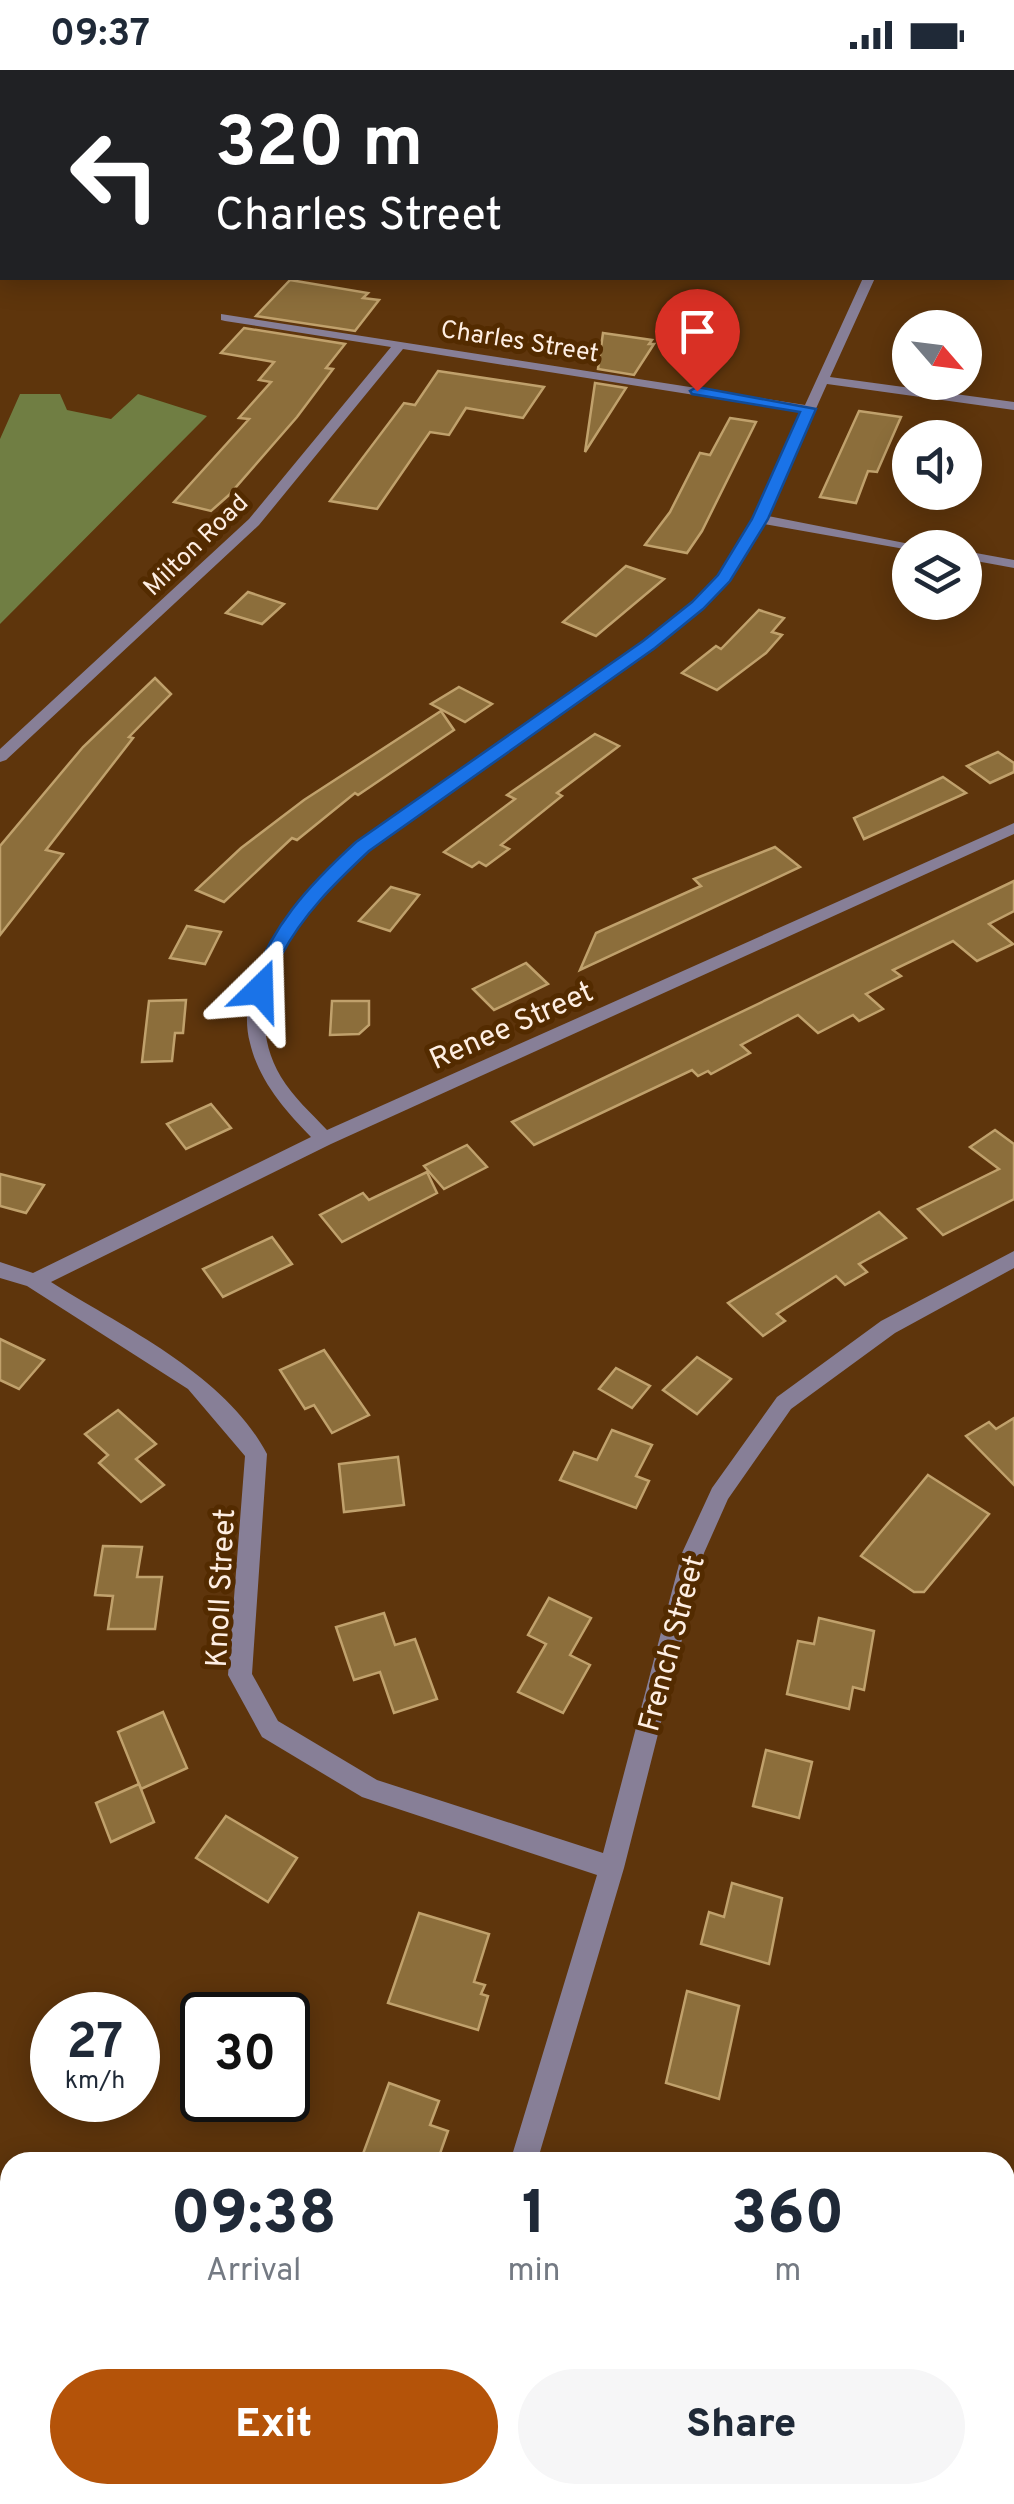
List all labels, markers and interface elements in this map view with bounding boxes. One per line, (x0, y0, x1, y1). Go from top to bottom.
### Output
text: 09:37 (50, 11, 150, 60)
text: 320 m (215, 102, 423, 191)
icon: left (50, 110, 180, 240)
text: Charles Street (215, 189, 502, 246)
pin (655, 289, 740, 392)
icon: arrive (670, 304, 725, 359)
north arrow (892, 310, 982, 400)
map controls (892, 310, 982, 620)
street label: Charles Street (438, 315, 601, 371)
button: sound (892, 420, 982, 510)
street label: Milton Road (138, 488, 256, 604)
button: layers (892, 530, 982, 620)
position arrow (208, 938, 312, 1042)
street label: Renee Street (424, 975, 600, 1080)
street label: Knoll Street (200, 1508, 245, 1669)
street label: French Street (632, 1552, 715, 1736)
speed limit sign: 30 (180, 1992, 310, 2122)
text: 27 (67, 2013, 123, 2076)
text: km/h (65, 2066, 125, 2098)
text: 09:38 (171, 2179, 337, 2255)
text: 1 (522, 2179, 546, 2255)
text: 360 (731, 2179, 844, 2255)
text: Arrival (206, 2252, 301, 2292)
text: min (507, 2252, 561, 2292)
text: m (774, 2252, 801, 2292)
button: Exit (50, 2369, 498, 2484)
button: Share (518, 2369, 965, 2484)

